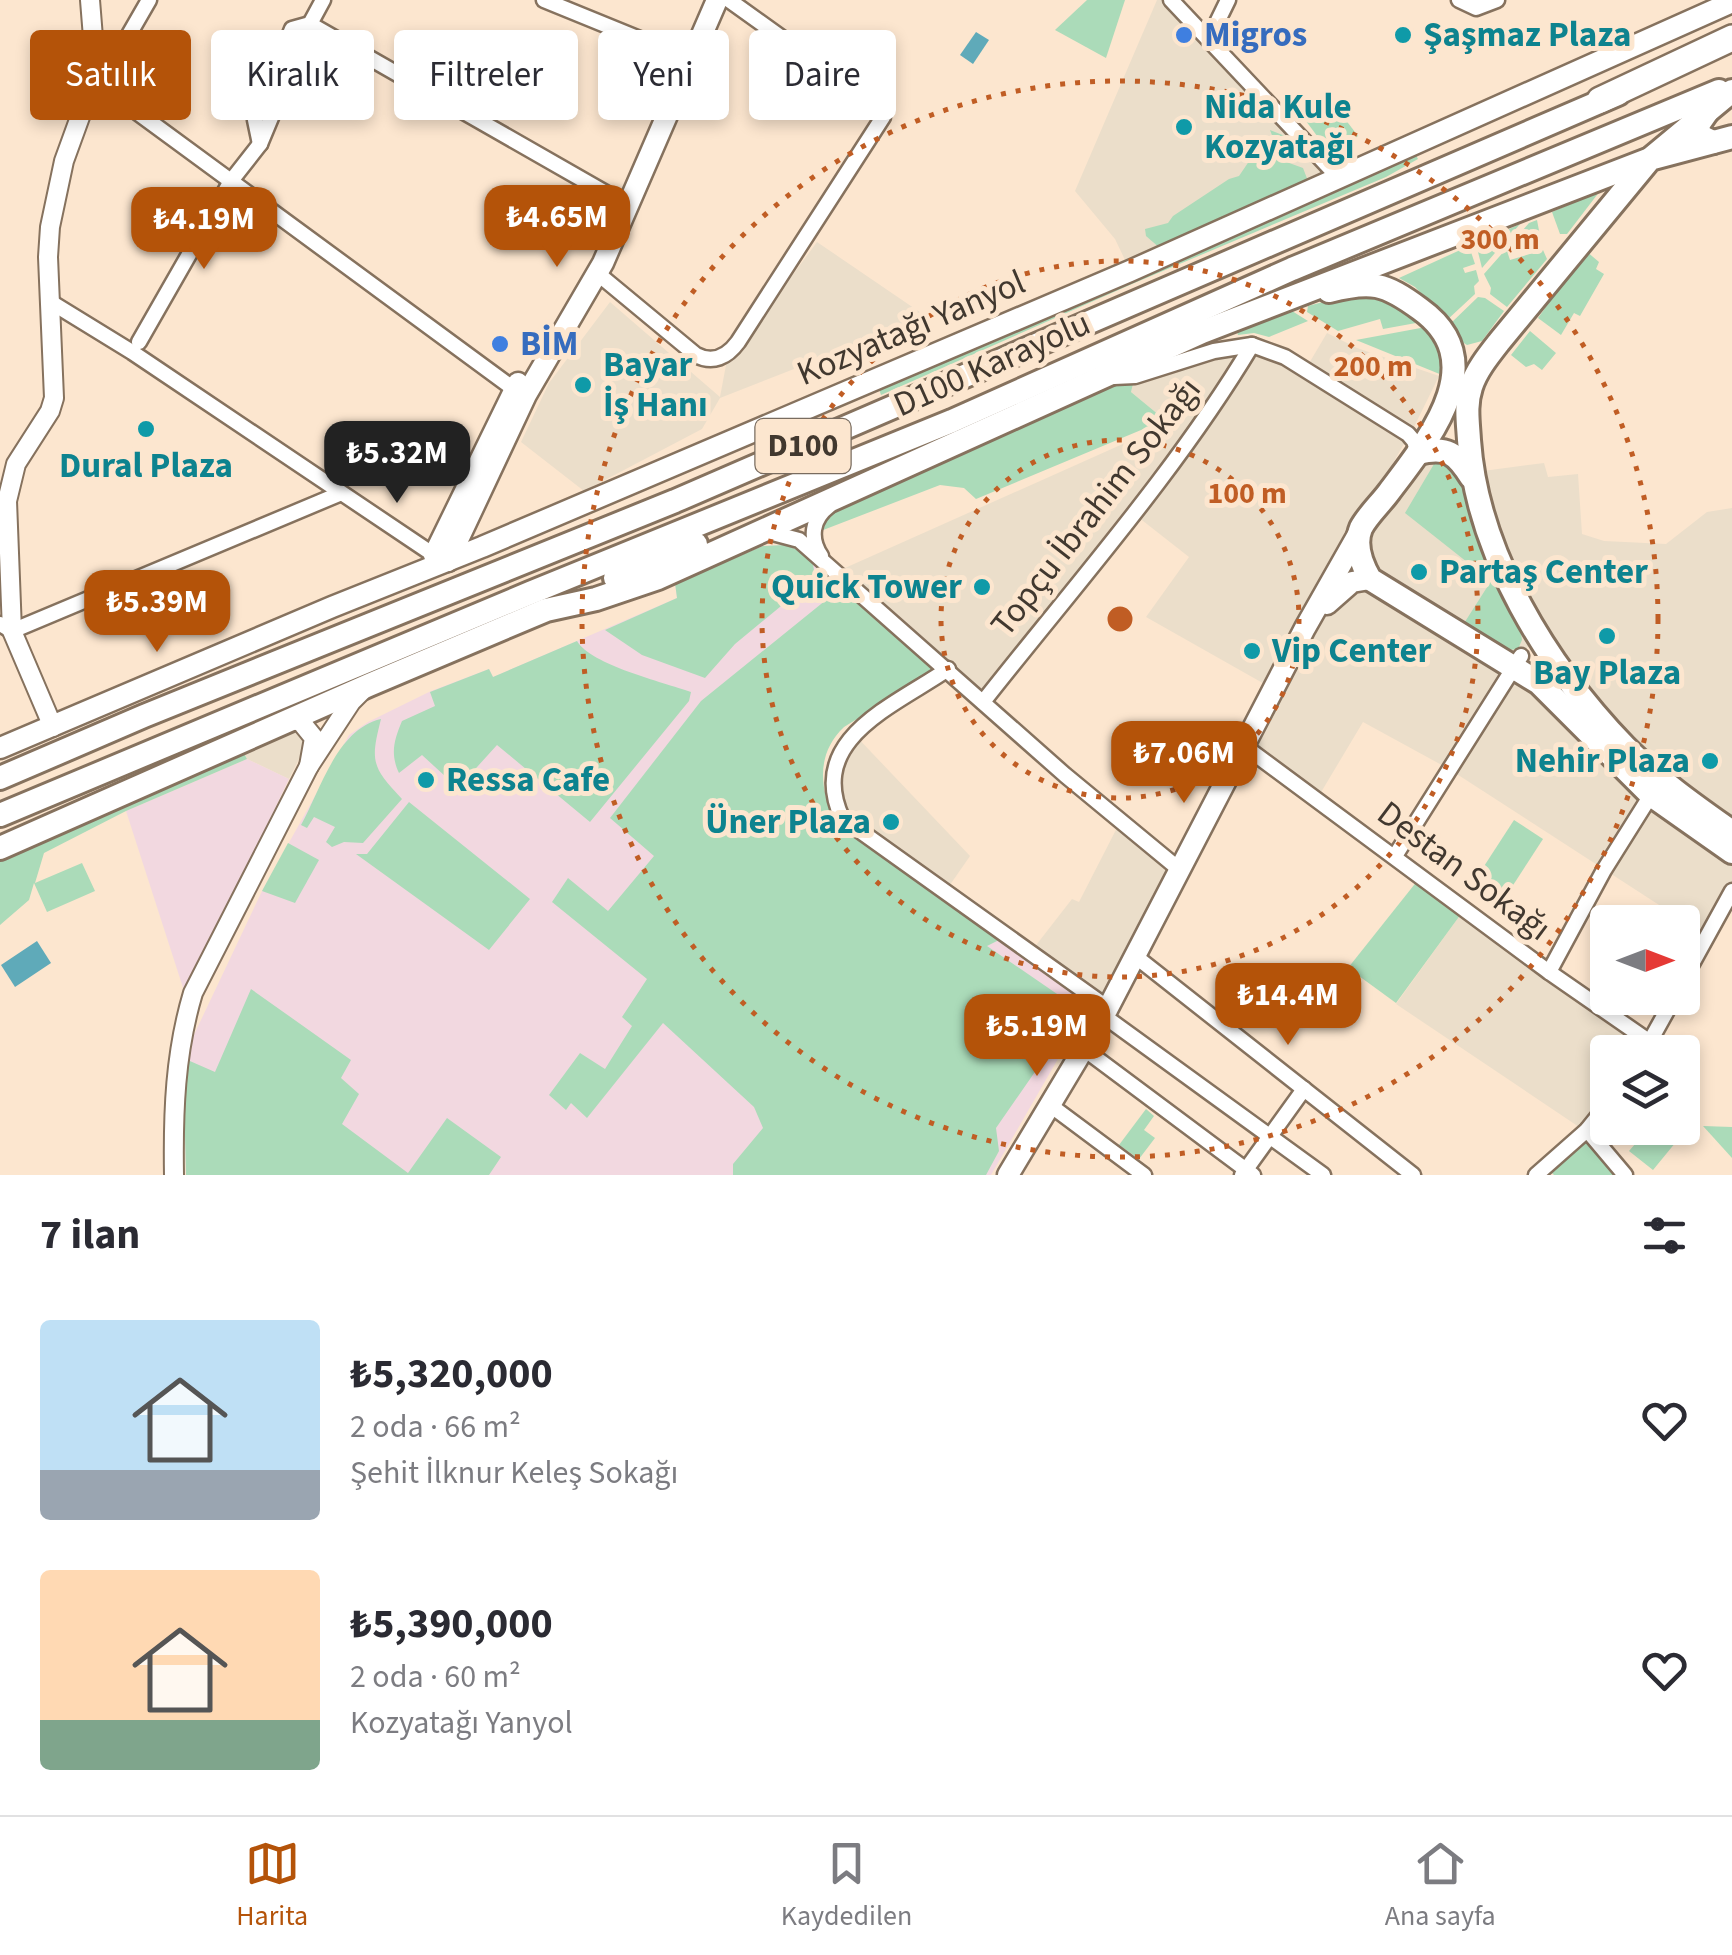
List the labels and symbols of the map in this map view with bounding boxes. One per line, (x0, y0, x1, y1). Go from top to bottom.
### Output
place label: Migros (1204, 10, 1307, 60)
place label: Şaşmaz Plaza (1423, 10, 1631, 60)
marker: Migros (1173, 24, 1195, 46)
marker: Şaşmaz Plaza (1392, 24, 1414, 46)
place label: Nida Kule Kozyatağı (1204, 82, 1355, 172)
marker: Nida Kule Kozyatağı (1173, 116, 1195, 138)
pin: ₺4.65M (476, 185, 638, 270)
pin: ₺4.19M (123, 187, 285, 272)
text: 300 m (1460, 218, 1540, 261)
street label: Kozyatağı Yanyol (789, 257, 1033, 399)
street label: D100 Karayolu (886, 298, 1098, 430)
place label: BİM (520, 319, 578, 369)
marker: BİM (489, 333, 511, 355)
place label: Bayar İş Hanı (603, 340, 708, 430)
text: 200 m (1333, 345, 1413, 388)
street label: Topçu İbrahim Sokağı (979, 367, 1213, 647)
marker: Bayar İş Hanı (572, 374, 594, 396)
marker: Dural Plaza (135, 418, 157, 440)
road number: D100 (756, 419, 850, 473)
pin: ₺5.32M (316, 421, 478, 506)
place label: Dural Plaza (59, 441, 233, 491)
text: 100 m (1207, 472, 1287, 515)
place label: Partaş Center (1439, 547, 1648, 597)
marker: Partaş Center (1408, 561, 1430, 583)
place label: Quick Tower (771, 562, 962, 612)
pin: ₺5.39M (76, 570, 238, 655)
marker: Quick Tower (971, 576, 993, 598)
centre of rings (1102, 601, 1138, 637)
marker: Bay Plaza (1596, 625, 1618, 647)
place label: Vip Center (1271, 626, 1432, 676)
marker: Vip Center (1241, 640, 1263, 662)
place label: Bay Plaza (1533, 648, 1681, 698)
pin: ₺7.06M (1103, 721, 1265, 806)
place label: Nehir Plaza (1515, 736, 1690, 786)
marker: Nehir Plaza (1699, 750, 1721, 772)
place label: Ressa Cafe (446, 755, 610, 805)
marker: Ressa Cafe (415, 769, 437, 791)
street label: Destan Sokağı (1367, 789, 1561, 953)
place label: Üner Plaza (705, 797, 871, 847)
marker: Üner Plaza (880, 811, 902, 833)
north arrow (1590, 905, 1700, 1015)
pin: ₺14.4M (1207, 963, 1369, 1048)
pin: ₺5.19M (956, 994, 1118, 1079)

